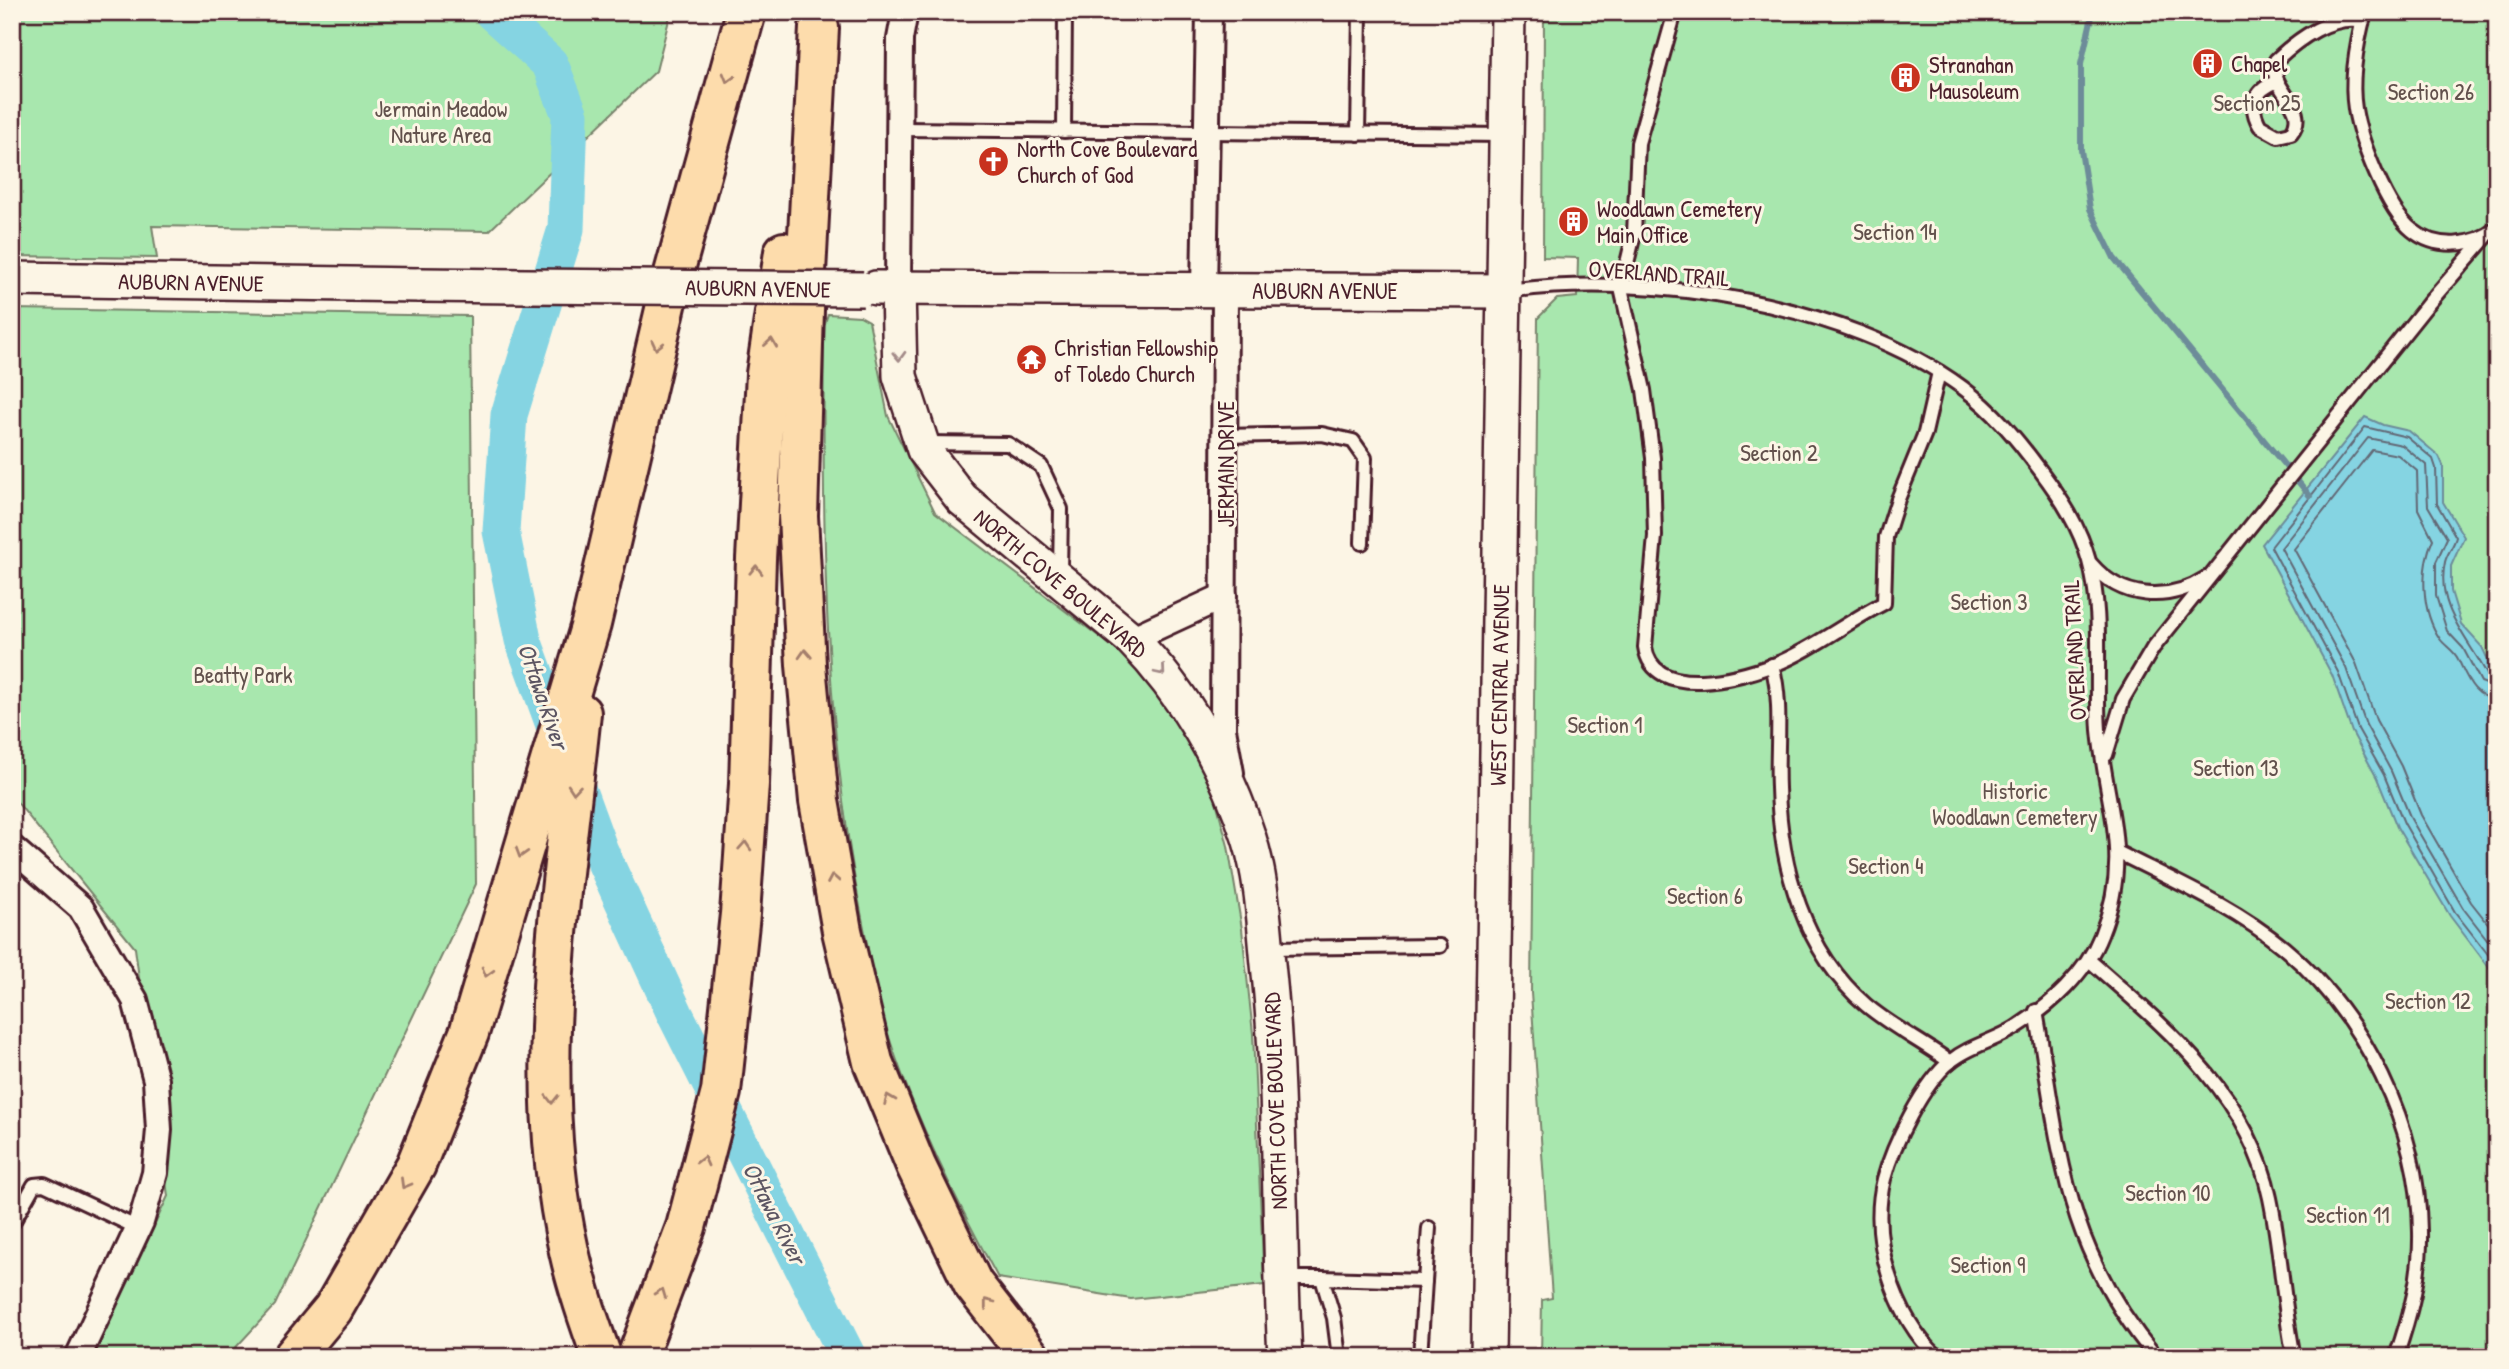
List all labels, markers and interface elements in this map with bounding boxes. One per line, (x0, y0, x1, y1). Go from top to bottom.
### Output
building icon: Chapel (2191, 46, 2225, 80)
place label: Chapel (2231, 48, 2288, 79)
place label: Stranahan Mausoleum (1929, 49, 2019, 106)
building icon: Stranahan Mausoleum (1889, 60, 1923, 94)
one-way arrow (722, 72, 737, 84)
park label: Section 26 (2388, 76, 2474, 107)
park label: Section 25 (2213, 87, 2301, 118)
park label: Jermain Meadow Nature Area (375, 93, 507, 150)
place label: North Cove Boulevard Church of God (1017, 133, 1197, 190)
church icon: North Cove Boulevard Church of God (977, 144, 1011, 178)
place label: Woodlawn Cemetery Main Office (1597, 193, 1763, 250)
building icon: Woodlawn Cemetery Main Office (1557, 204, 1591, 238)
park label: Section 14 (1853, 216, 1937, 247)
street label: OVERLAND TRAIL (1588, 253, 1730, 293)
street label: AUBURN AVENUE (118, 265, 264, 299)
street label: AUBURN AVENUE (685, 271, 831, 305)
street label: AUBURN AVENUE (1252, 275, 1398, 306)
place label: Christian Fellowship of Toledo Church (1054, 332, 1218, 389)
one-way arrow (763, 337, 778, 349)
one-way arrow (651, 339, 665, 351)
temple icon: Christian Fellowship of Toledo Church (1014, 343, 1048, 377)
one-way arrow (891, 351, 906, 362)
street label: JERMAIN DRIVE (1210, 401, 1241, 527)
park label: Section 2 (1740, 437, 1818, 468)
street label: NORTH COVE BOULEVARD (968, 501, 1154, 665)
one-way arrow (748, 564, 764, 575)
street label: OVERLAND TRAIL (2055, 579, 2093, 721)
street label: WEST CENTRAL AVENUE (1482, 584, 1516, 786)
park label: Section 3 (1951, 586, 2027, 617)
water label: Ottawa River (511, 639, 578, 756)
one-way arrow (798, 648, 813, 659)
park label: Beatty Park (193, 659, 293, 690)
one-way arrow (1153, 663, 1165, 676)
park label: Section 1 (1567, 709, 1643, 740)
park label: Section 13 (2193, 752, 2279, 783)
park label: Historic Woodlawn Cemetery (1932, 775, 2098, 832)
one-way arrow (567, 784, 582, 795)
one-way arrow (737, 840, 752, 851)
one-way arrow (515, 847, 530, 859)
park label: Section 4 (1848, 850, 1924, 881)
one-way arrow (826, 873, 841, 885)
park label: Section 6 (1667, 880, 1743, 911)
one-way arrow (480, 966, 495, 978)
park label: Section 12 (2385, 985, 2471, 1016)
street label: NORTH COVE BOULEVARD (1256, 992, 1294, 1210)
one-way arrow (544, 1094, 560, 1104)
one-way arrow (883, 1094, 897, 1106)
one-way arrow (695, 1155, 709, 1167)
water label: Ottawa River (736, 1157, 815, 1272)
one-way arrow (400, 1176, 413, 1189)
park label: Section 10 (2125, 1177, 2211, 1208)
park label: Section 11 (2306, 1199, 2390, 1230)
park label: Section 9 (1950, 1249, 2026, 1280)
one-way arrow (653, 1287, 667, 1299)
one-way arrow (984, 1298, 997, 1311)

